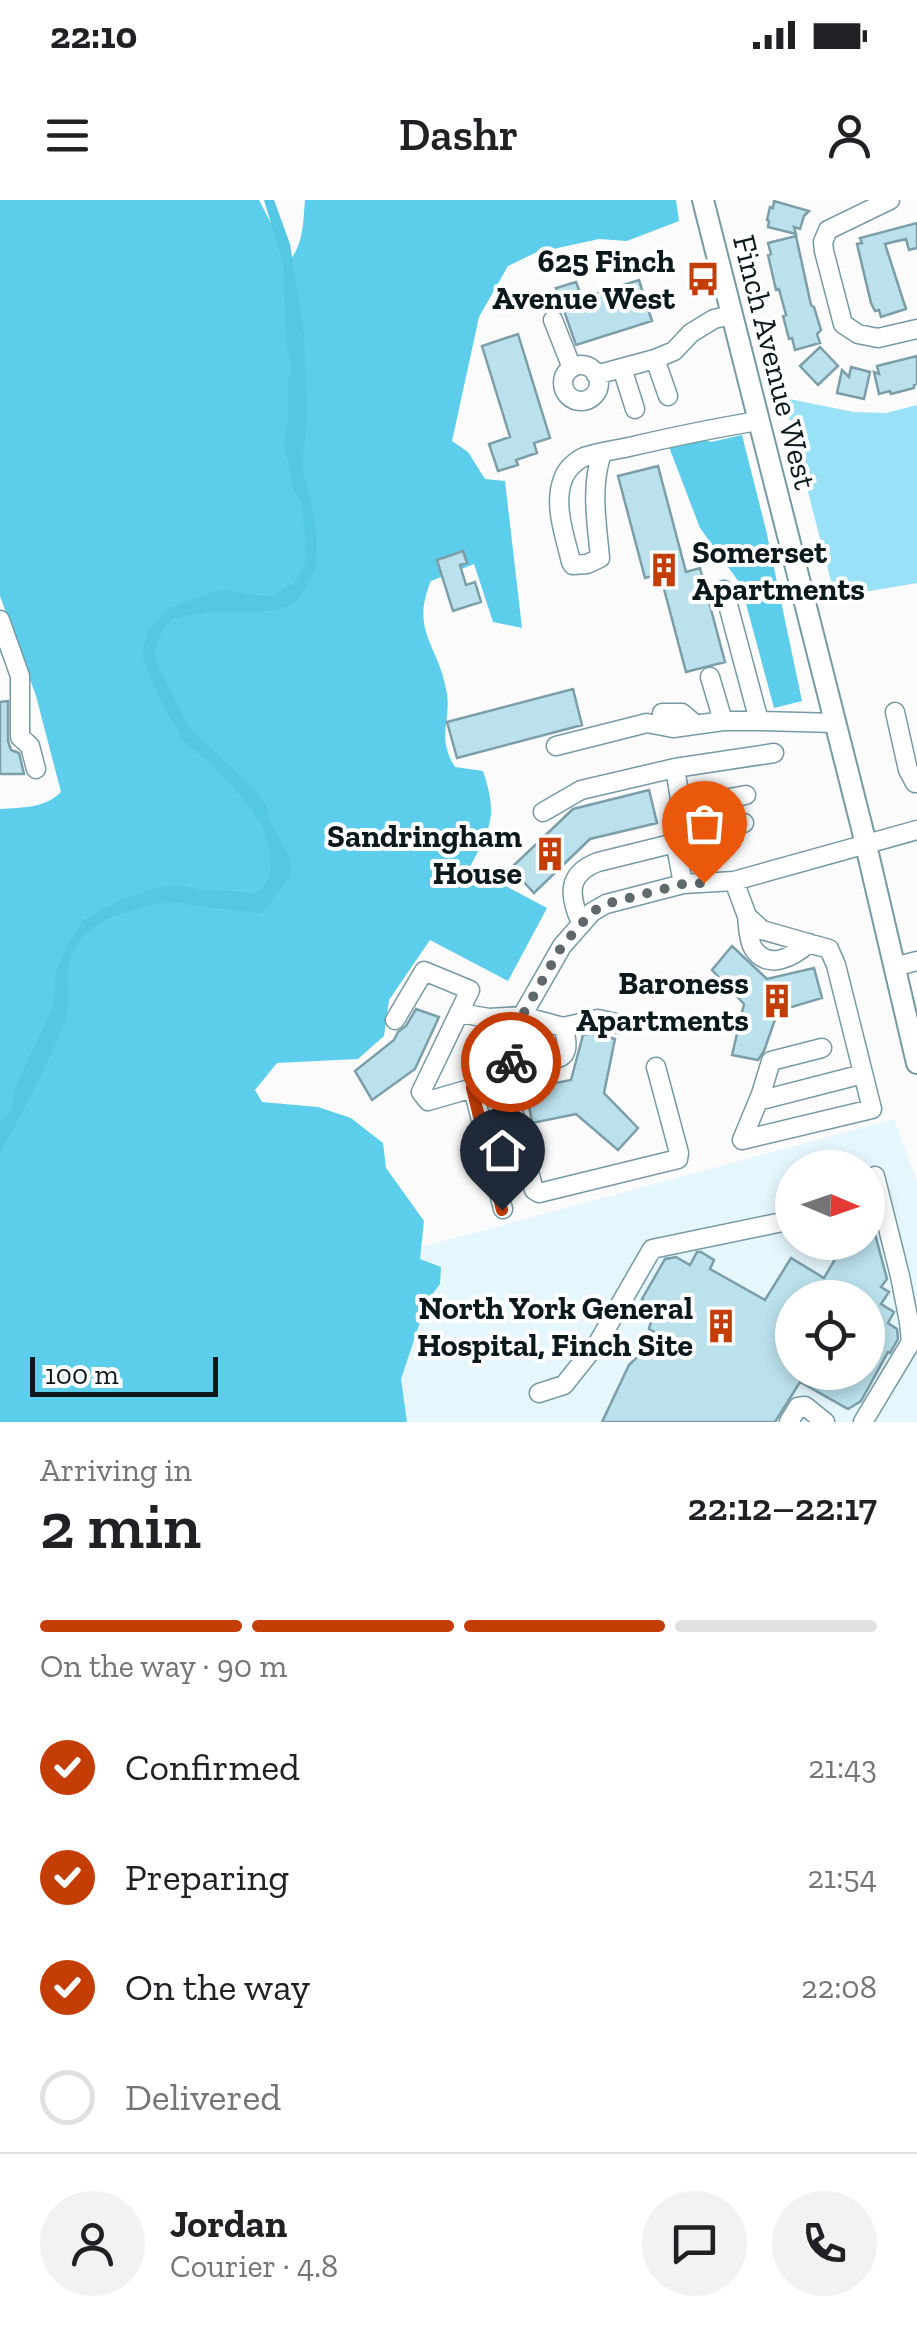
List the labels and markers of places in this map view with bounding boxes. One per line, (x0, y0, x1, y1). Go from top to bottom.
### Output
place label: 625 Finch Avenue West (492, 242, 675, 317)
bus stop icon: 625 Finch Avenue West (684, 260, 722, 298)
place label: Somerset Apartments (692, 533, 865, 608)
building icon: Somerset Apartments (645, 551, 683, 589)
pin (662, 781, 747, 884)
place label: Sandringham House (327, 817, 522, 892)
building icon: Sandringham House (531, 835, 569, 873)
place label: Baroness Apartments (576, 964, 749, 1039)
building icon: Baroness Apartments (758, 982, 796, 1020)
pin (460, 1108, 545, 1211)
place label: North York General Hospital, Finch Site (417, 1289, 693, 1364)
building icon: North York General Hospital, Finch Site (702, 1307, 740, 1345)

